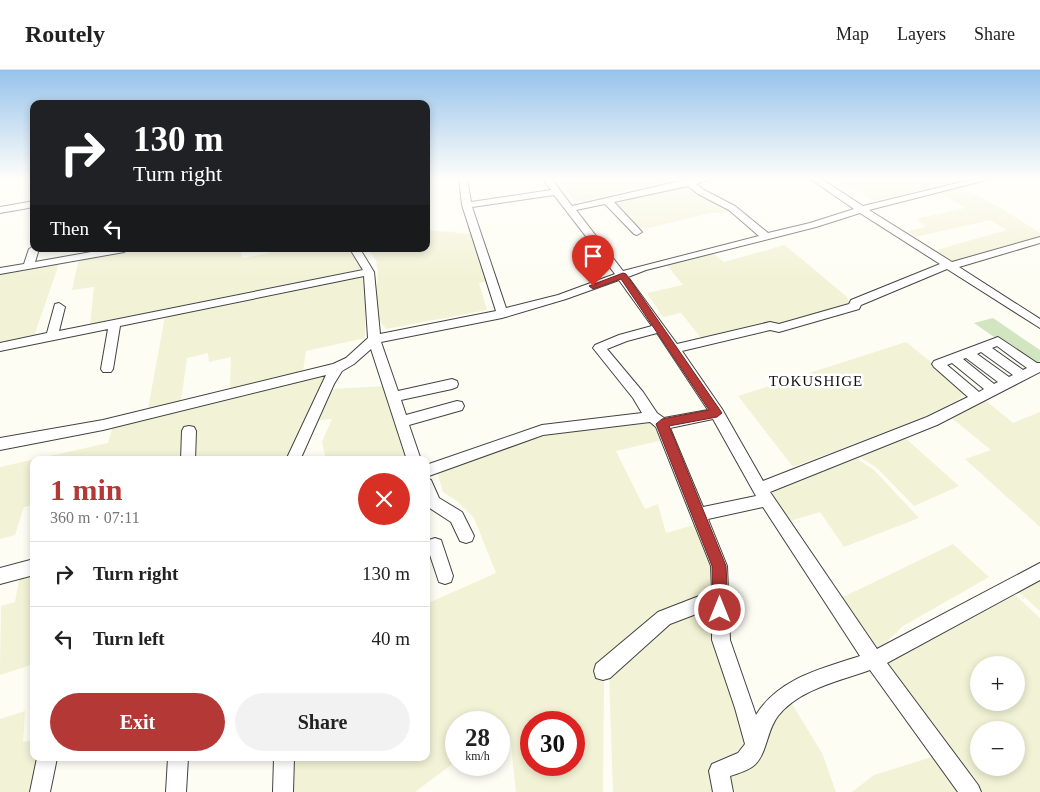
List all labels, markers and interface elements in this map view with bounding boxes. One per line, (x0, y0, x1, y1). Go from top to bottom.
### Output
text: Routely (25, 21, 105, 47)
text: Map (836, 24, 869, 44)
text: Layers (897, 24, 946, 44)
text: Share (974, 24, 1015, 44)
icon: right (50, 120, 115, 185)
text: 130 m (133, 120, 223, 159)
text: Turn right (133, 161, 222, 186)
icon: left (99, 215, 127, 243)
text: Then (50, 218, 89, 239)
pin (572, 235, 614, 286)
icon: arrive (579, 242, 607, 270)
district label: TOKUSHIGE (769, 373, 863, 389)
text: 1 min (50, 473, 123, 506)
button: close (358, 473, 410, 525)
text: 360 m · 07:11 (50, 509, 140, 526)
icon: right (50, 560, 78, 588)
text: Turn right (93, 563, 178, 584)
text: 130 m (362, 563, 410, 584)
position arrow (693, 583, 745, 635)
icon: left (50, 625, 78, 653)
text: Turn left (93, 628, 165, 649)
text: 40 m (371, 628, 410, 649)
map controls (970, 656, 1025, 776)
button: + (970, 656, 1025, 711)
button: Exit (50, 693, 225, 751)
button: Share (235, 693, 410, 751)
speed limit sign: 30 (520, 711, 585, 776)
button: − (970, 721, 1025, 776)
text: 28 (465, 724, 490, 751)
text: km/h (465, 749, 490, 763)

